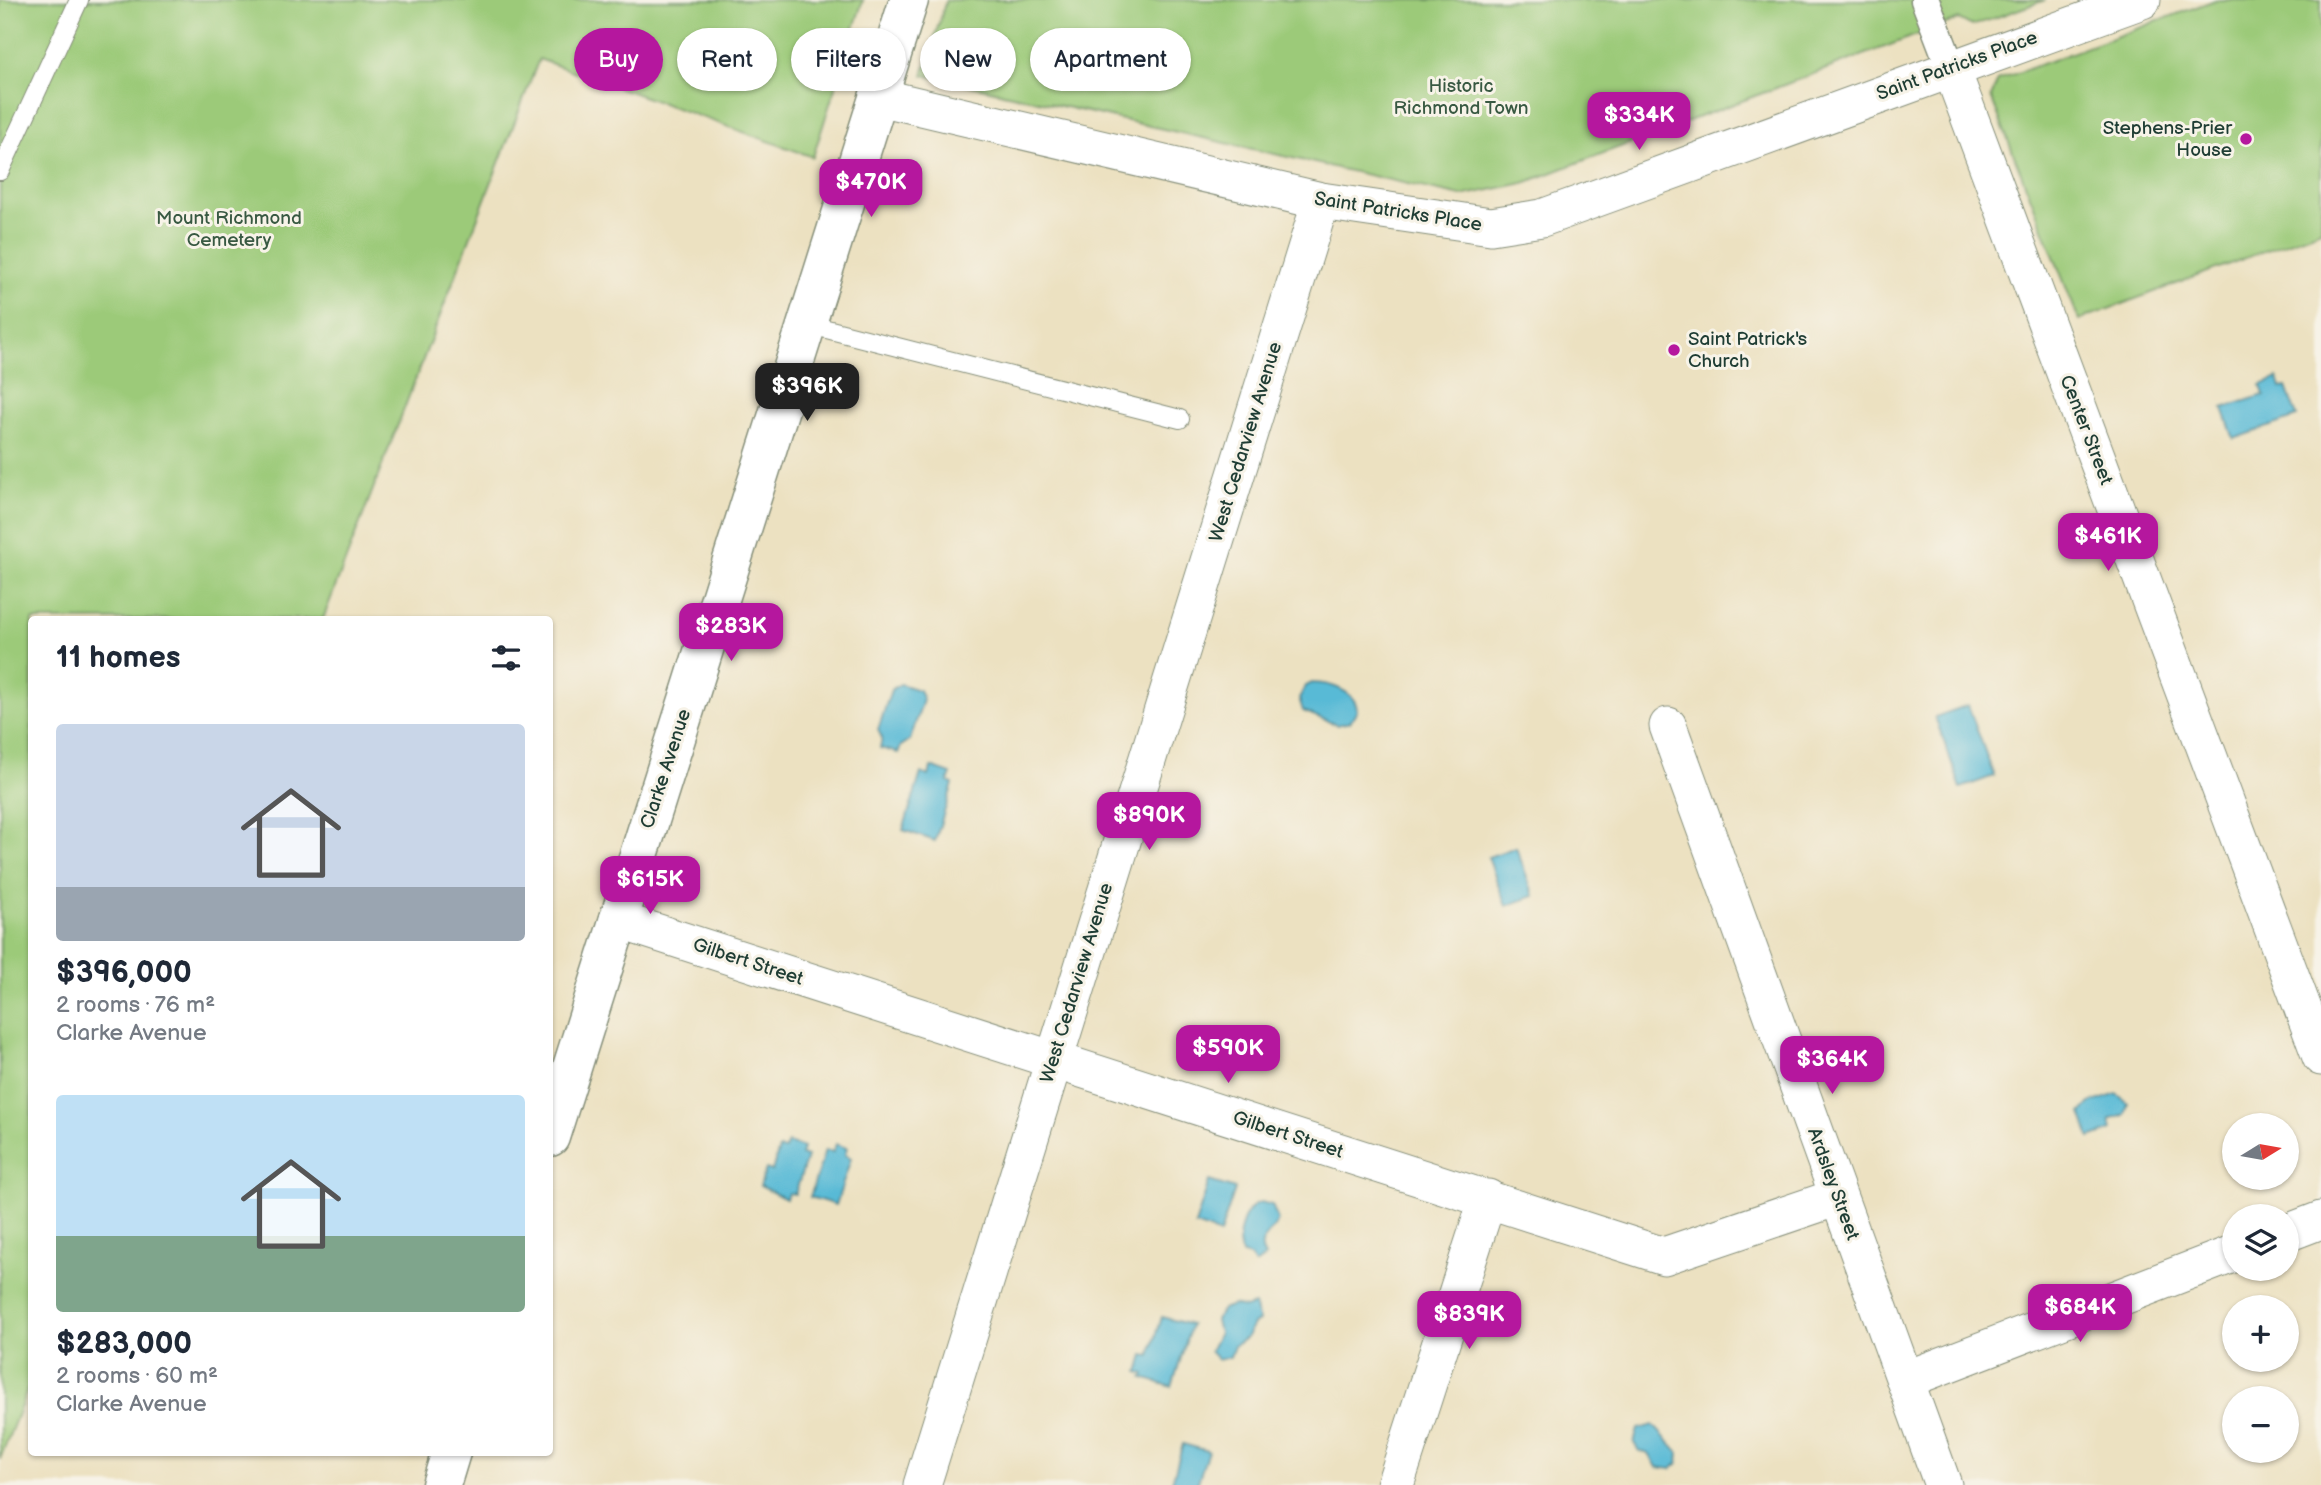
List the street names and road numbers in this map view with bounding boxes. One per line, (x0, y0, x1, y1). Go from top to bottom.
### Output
street label: Saint Patricks Place (1873, 26, 2041, 106)
street label: Saint Patricks Place (1312, 187, 1484, 237)
street label: West Cedarview Avenue (1205, 339, 1287, 545)
street label: Center Street (2055, 372, 2118, 488)
street label: Clarke Avenue (636, 706, 696, 832)
street label: West Cedarview Avenue (1036, 880, 1118, 1086)
street label: Gilbert Street (690, 933, 806, 991)
street label: Gilbert Street (1230, 1106, 1346, 1164)
street label: Ardsley Street (1802, 1125, 1864, 1243)

